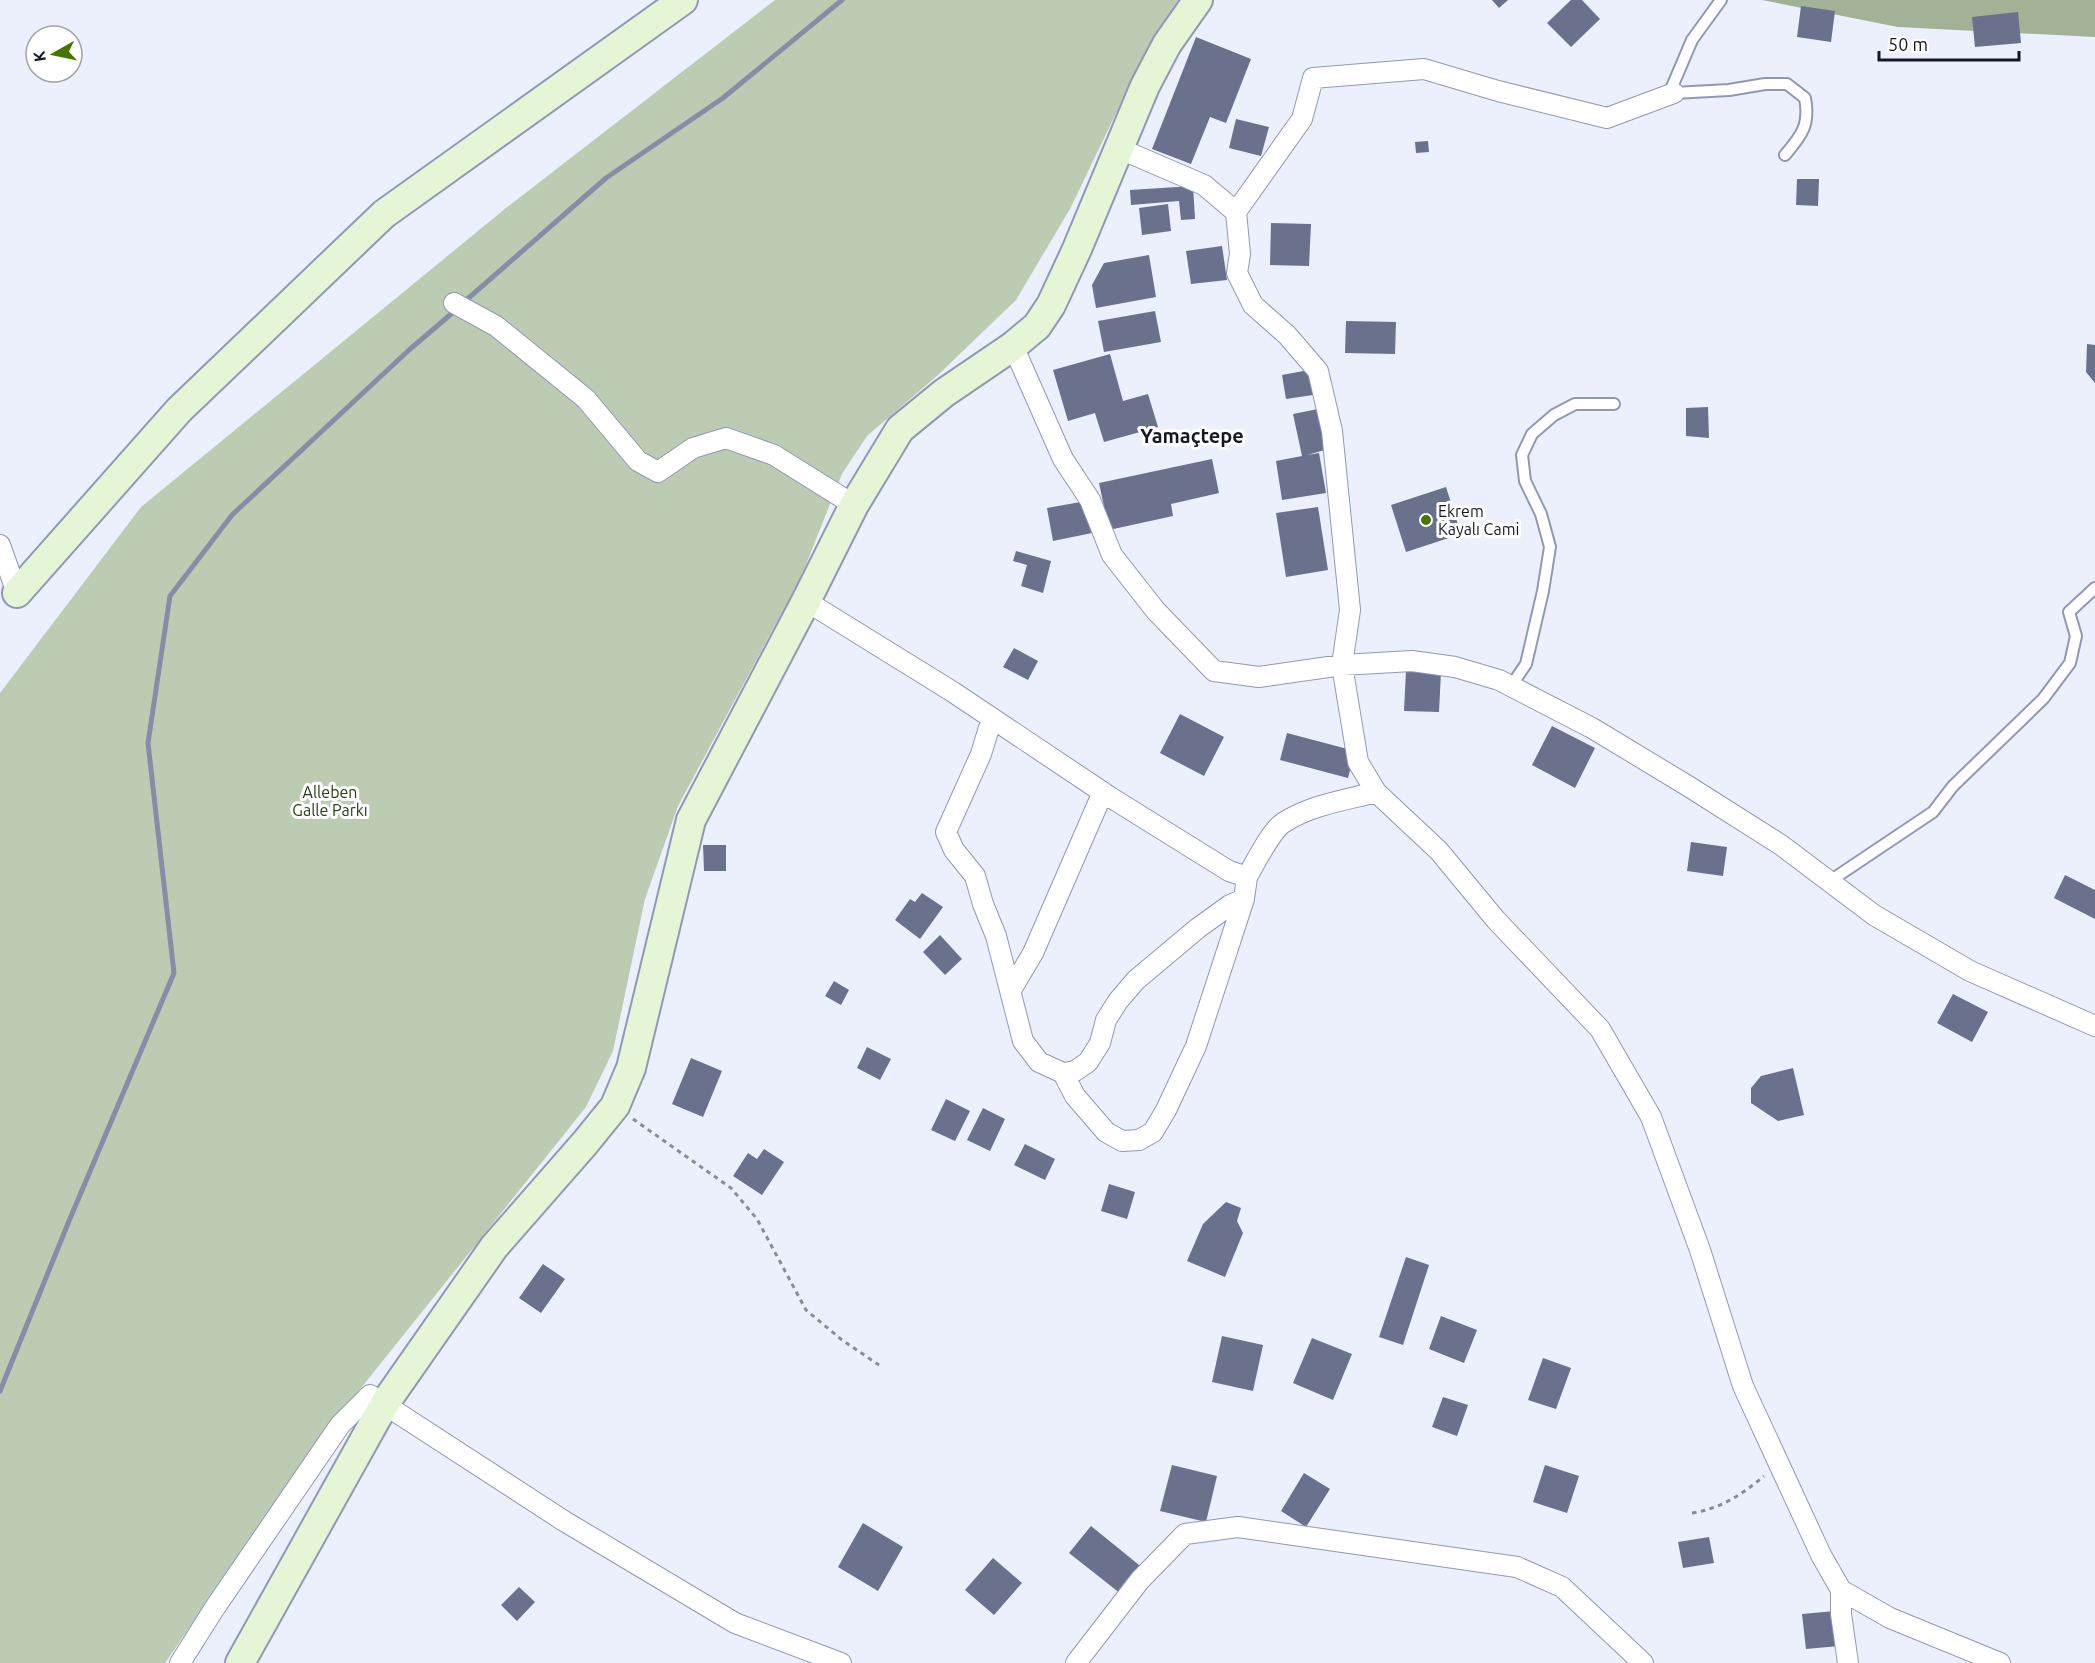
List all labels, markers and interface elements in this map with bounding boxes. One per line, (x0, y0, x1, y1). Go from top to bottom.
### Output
north arrow (24, 24, 84, 84)
scale bar (1879, 24, 2018, 62)
text: 50 m (1888, 34, 1928, 54)
text: K (29, 49, 49, 63)
district label: Yamaçtepe (1140, 424, 1244, 447)
place label: Ekrem Kayalı Cami (1438, 502, 1519, 538)
marker: Ekrem Kayalı Cami (1419, 513, 1433, 527)
park label: Alleben Galle Parkı (292, 783, 368, 819)

